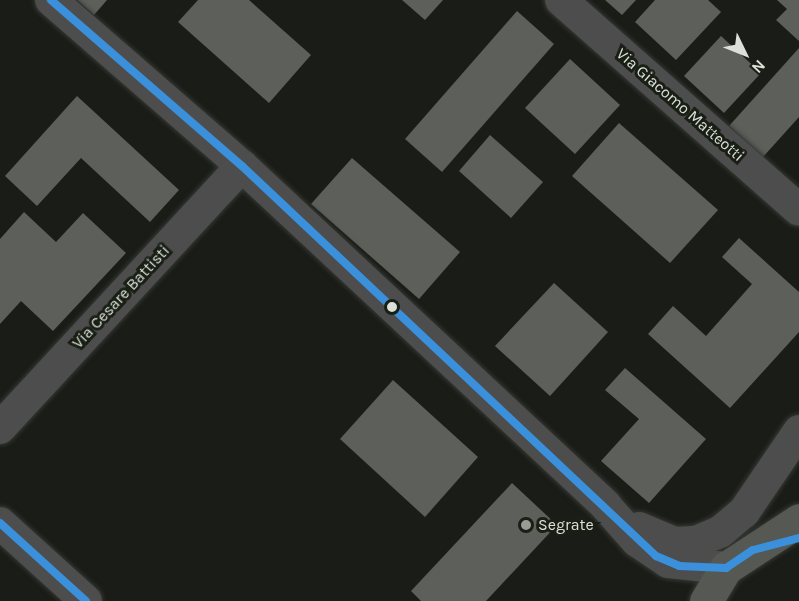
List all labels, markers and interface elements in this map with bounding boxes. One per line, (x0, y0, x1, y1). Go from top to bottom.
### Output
north arrow (715, 24, 775, 84)
street label: Via Giacomo Matteotti (612, 44, 748, 166)
text: N (748, 56, 769, 77)
street label: Via Cesare Battisti (68, 241, 174, 353)
unlabelled marker (386, 301, 398, 313)
place label: Segrate (538, 515, 594, 535)
marker: Segrate (519, 518, 533, 532)

